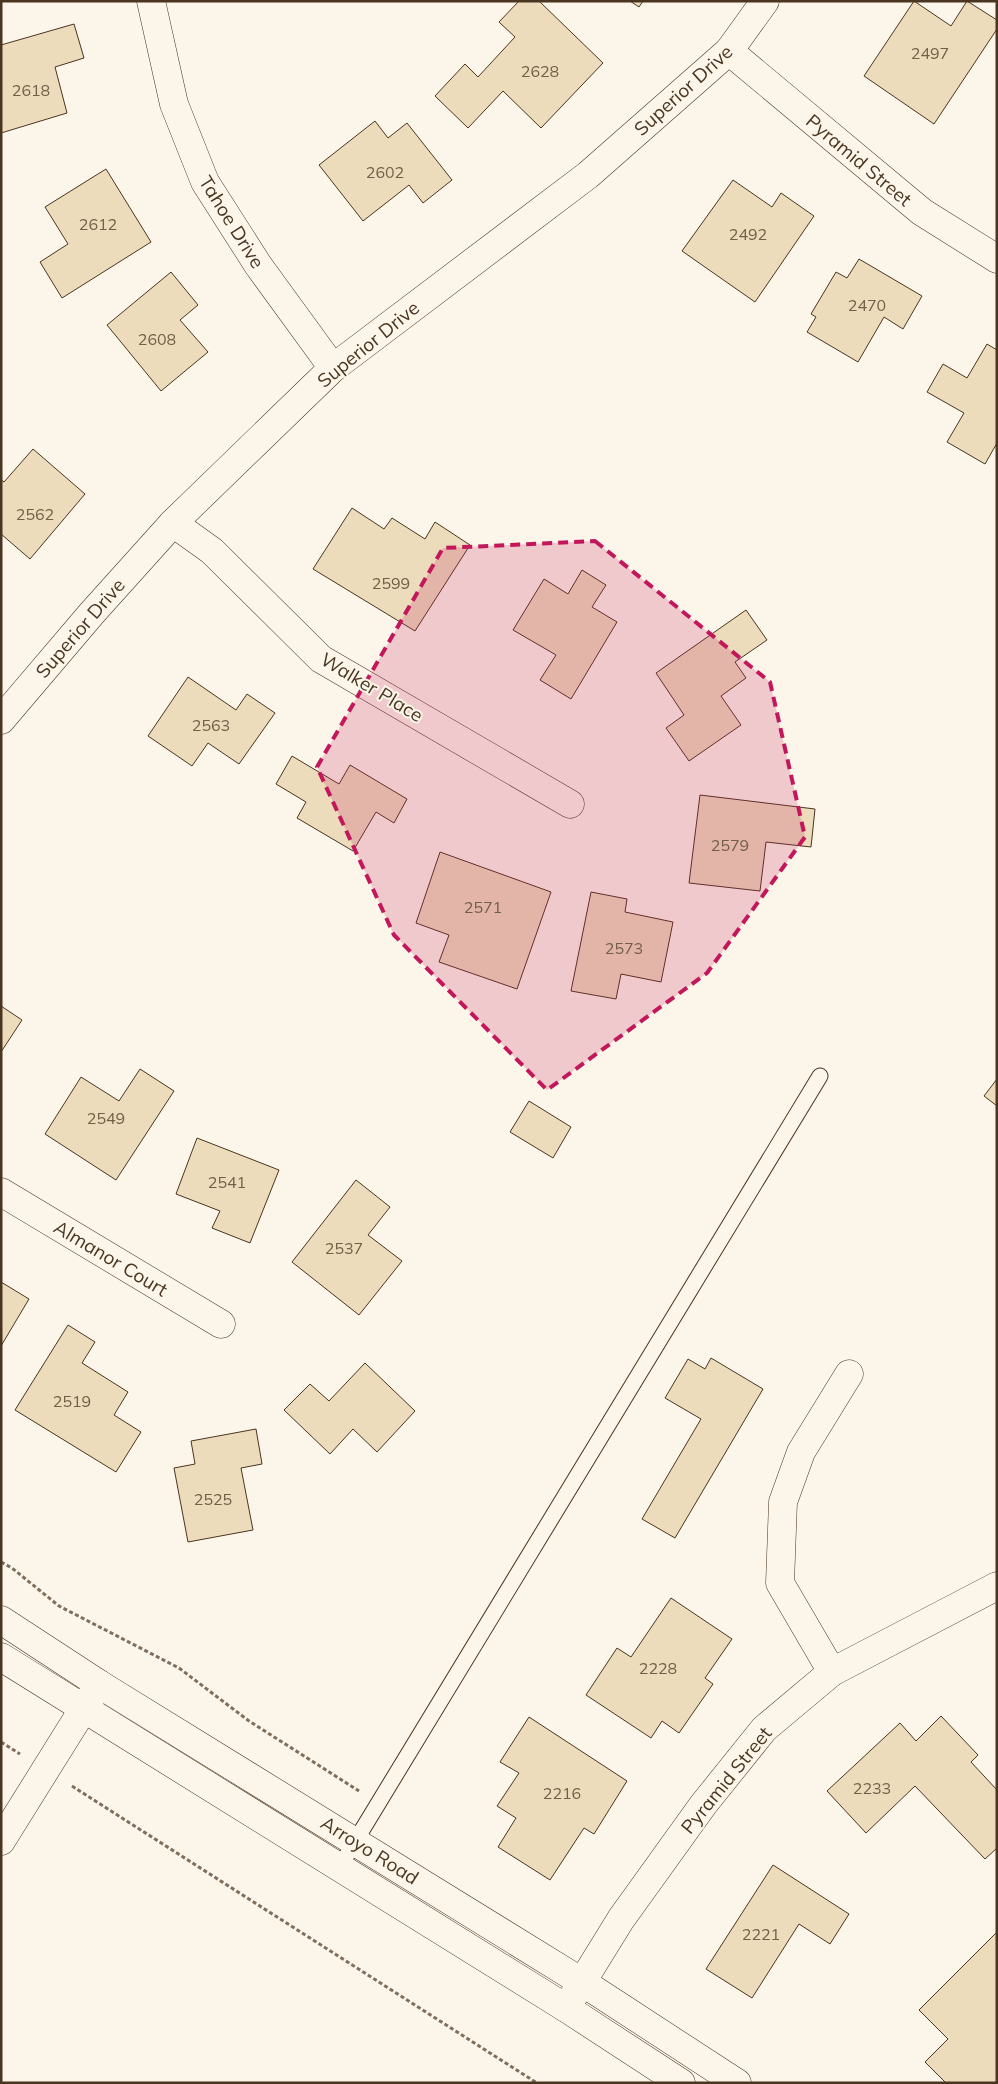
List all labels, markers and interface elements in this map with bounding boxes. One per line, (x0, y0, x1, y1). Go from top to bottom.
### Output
street label: Superior Drive (629, 39, 737, 141)
house number: 2497 (911, 43, 949, 63)
house number: 2628 (521, 61, 559, 81)
house number: 2618 (12, 80, 50, 100)
street label: Pyramid Street (801, 109, 917, 211)
house number: 2602 (366, 162, 404, 182)
street label: Tahoe Drive (194, 171, 270, 273)
house number: 2612 (79, 214, 117, 234)
house number: 2492 (729, 224, 767, 244)
street label: Superior Drive (312, 295, 424, 393)
house number: 2470 (848, 295, 886, 315)
house number: 2608 (138, 329, 176, 349)
house number: 2562 (16, 504, 54, 524)
street label: Superior Drive (30, 573, 130, 683)
house number: 2599 (372, 573, 410, 593)
street label: Walker Place (316, 647, 428, 727)
house number: 2563 (192, 715, 230, 735)
house number: 2579 (711, 835, 749, 855)
house number: 2571 (464, 897, 502, 917)
house number: 2573 (605, 938, 643, 958)
house number: 2549 (87, 1108, 125, 1128)
house number: 2541 (208, 1172, 246, 1192)
street label: Almanor Court (50, 1215, 173, 1302)
house number: 2537 (325, 1238, 363, 1258)
house number: 2519 (53, 1391, 91, 1411)
house number: 2525 (194, 1489, 232, 1509)
house number: 2228 (639, 1658, 677, 1678)
street label: Pyramid Street (676, 1721, 777, 1838)
house number: 2233 (853, 1778, 891, 1798)
house number: 2216 (543, 1783, 581, 1803)
street label: Arroyo Road (317, 1810, 423, 1890)
house number: 2221 (742, 1924, 780, 1944)

